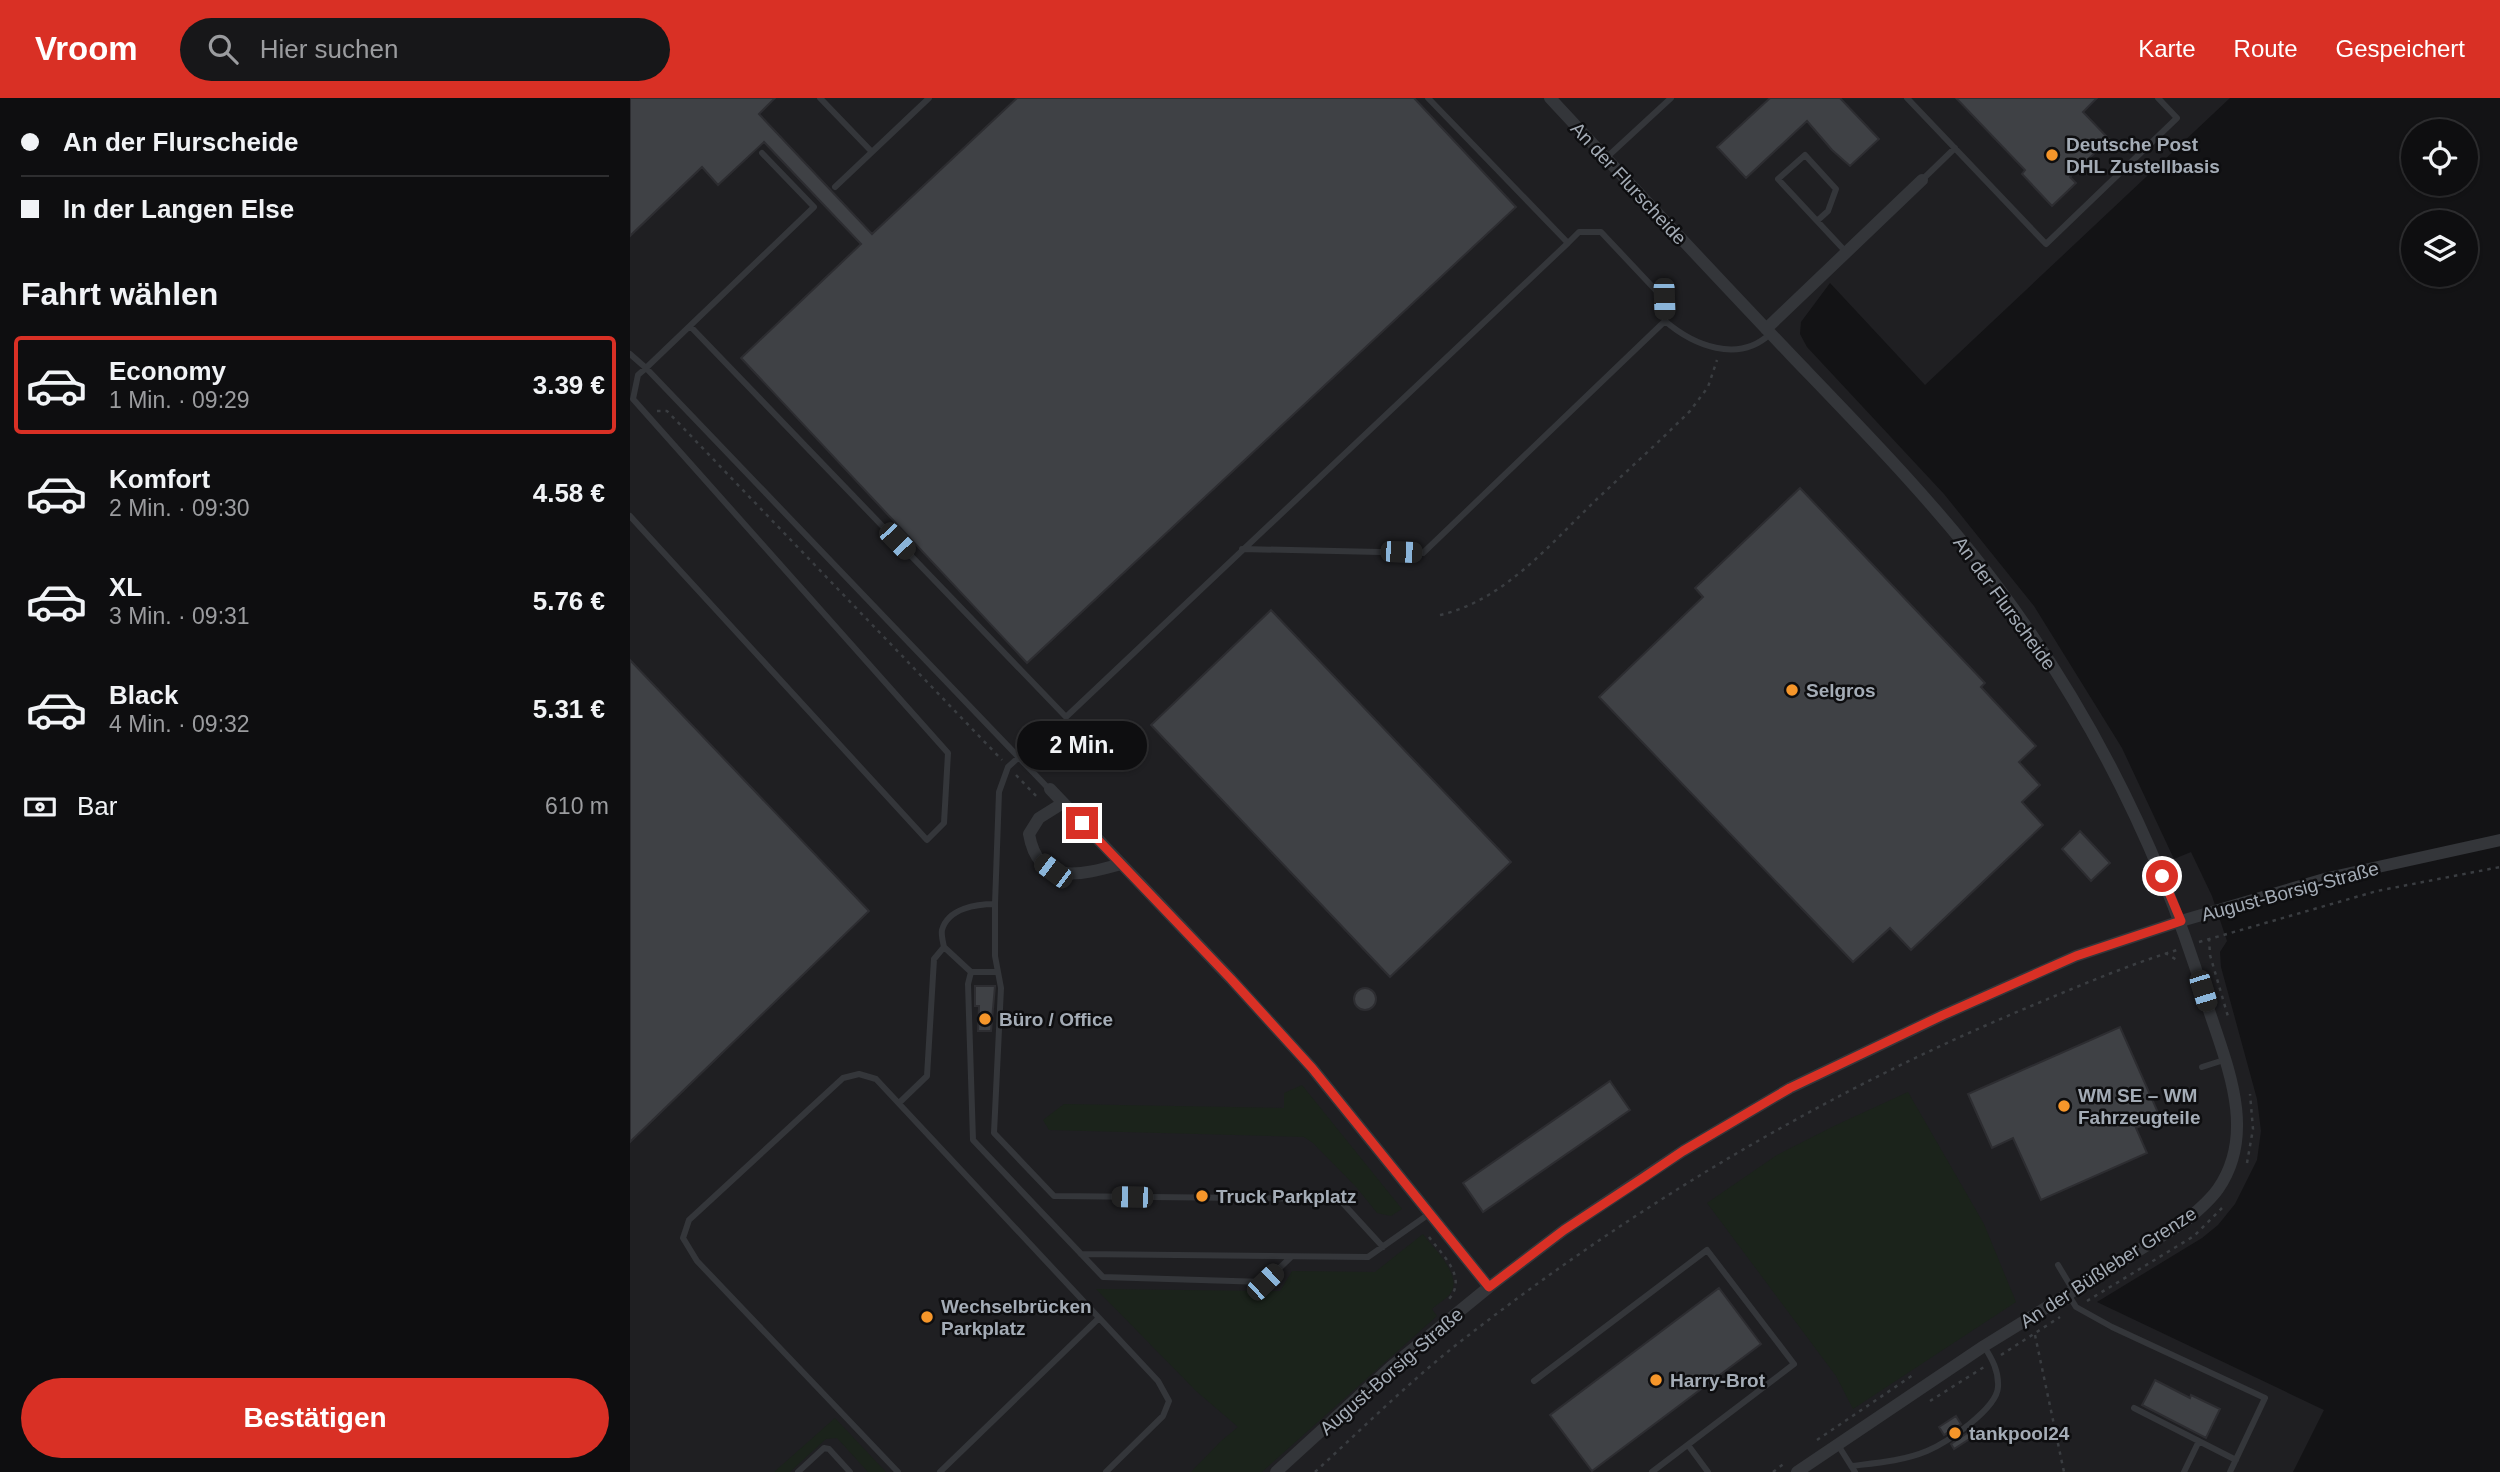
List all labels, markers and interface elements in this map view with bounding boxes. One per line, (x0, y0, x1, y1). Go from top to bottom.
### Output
search box (180, 18, 670, 81)
text: Vroom (35, 30, 138, 67)
icon: search (204, 30, 242, 68)
text: Hier suchen (260, 34, 398, 64)
text: Karte (2138, 35, 2196, 62)
text: Route (2234, 35, 2298, 62)
text: Gespeichert (2336, 35, 2465, 62)
street label: An der Flurscheide (1567, 118, 1691, 249)
map controls (2401, 119, 2478, 287)
button: locate (2401, 119, 2478, 196)
text: An der Flurscheide (63, 127, 299, 157)
place label: Deutsche Post DHL Zustellbasis (2066, 134, 2220, 177)
marker: Deutsche Post DHL Zustellbasis (2044, 147, 2060, 163)
text: In der Langen Else (63, 194, 294, 224)
button: layers (2401, 210, 2478, 287)
text: Fahrt wählen (21, 276, 218, 312)
car (1653, 278, 1676, 320)
icon: car (25, 354, 88, 417)
text: Economy (109, 356, 226, 386)
text: 3.39 € (533, 370, 605, 400)
text: 1 Min. · 09:29 (109, 387, 250, 413)
icon: car (25, 462, 88, 525)
text: Komfort (109, 464, 210, 494)
text: 4.58 € (533, 478, 605, 508)
text: 2 Min. · 09:30 (109, 495, 250, 521)
car (875, 519, 920, 563)
street label: An der Flurscheide (1949, 533, 2060, 674)
car (1380, 541, 1423, 563)
icon: car (25, 570, 88, 633)
text: XL (109, 572, 142, 602)
text: 5.76 € (533, 586, 605, 616)
text: 3 Min. · 09:31 (109, 603, 250, 629)
icon: car (25, 678, 88, 741)
text: Black (109, 680, 178, 710)
place label: Selgros (1806, 680, 1876, 701)
marker: Selgros (1784, 682, 1800, 698)
text: 5.31 € (533, 694, 605, 724)
text: 4 Min. · 09:32 (109, 711, 250, 737)
callout: 2 Min. (1017, 722, 1147, 770)
text: 2 Min. (1049, 732, 1115, 758)
icon: cash (21, 788, 59, 826)
text: Bar (77, 791, 117, 821)
text: 610 m (545, 793, 609, 819)
route end (1066, 807, 1098, 839)
car (1030, 850, 1077, 892)
street label: August-Borsig-Straße (2199, 858, 2381, 925)
route start (2146, 860, 2178, 892)
car (2187, 968, 2220, 1014)
place label: Büro / Office (999, 1009, 1113, 1030)
marker: Büro / Office (977, 1011, 993, 1027)
place label: WM SE – WM Fahrzeugteile (2078, 1085, 2200, 1128)
marker: WM SE – WM Fahrzeugteile (2056, 1098, 2072, 1114)
car (1111, 1186, 1154, 1208)
place label: Truck Parkplatz (1216, 1186, 1356, 1207)
marker: Truck Parkplatz (1194, 1188, 1210, 1204)
street label: An der Büßleber Grenze (2016, 1203, 2200, 1332)
car (1243, 1260, 1288, 1304)
place label: Wechselbrücken Parkplatz (941, 1296, 1092, 1339)
street label: August-Borsig-Straße (1316, 1304, 1467, 1439)
marker: Wechselbrücken Parkplatz (919, 1309, 935, 1325)
place label: Harry-Brot (1670, 1370, 1766, 1391)
marker: Harry-Brot (1648, 1372, 1664, 1388)
button: Bestätigen (21, 1378, 609, 1458)
place label: tankpool24 (1969, 1423, 2070, 1444)
marker: tankpool24 (1947, 1425, 1963, 1441)

